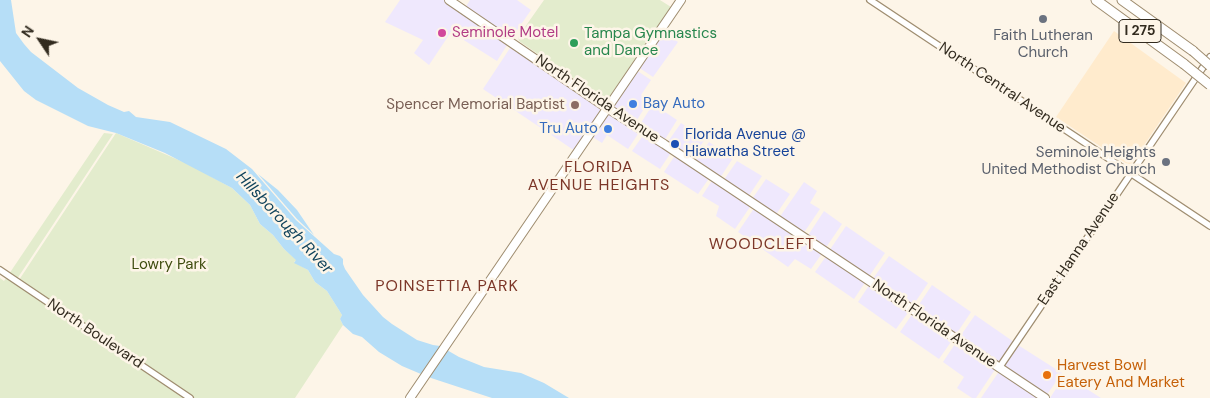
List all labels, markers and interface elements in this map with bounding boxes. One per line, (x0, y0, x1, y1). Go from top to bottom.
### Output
marker: Faith Lutheran Church (1037, 13, 1049, 25)
north arrow (15, 15, 65, 65)
road number: I 275 (1119, 20, 1161, 42)
text: N (17, 22, 38, 41)
place label: Seminole Motel (452, 24, 558, 42)
place label: Tampa Gymnastics and Dance (584, 25, 717, 60)
marker: Seminole Motel (436, 27, 448, 39)
place label: Faith Lutheran Church (993, 27, 1093, 62)
marker: Tampa Gymnastics and Dance (568, 37, 580, 49)
street label: North Central Avenue (935, 39, 1069, 137)
street label: North Florida Avenue (532, 51, 662, 147)
place label: Bay Auto (643, 95, 705, 113)
place label: Spencer Memorial Baptist (386, 96, 565, 114)
marker: Bay Auto (627, 98, 639, 110)
marker: Spencer Memorial Baptist (569, 99, 581, 111)
place label: Tru Auto (539, 120, 598, 138)
marker: Tru Auto (602, 123, 614, 135)
place label: Florida Avenue @ Hiawatha Street (685, 126, 806, 161)
marker: Florida Avenue @ Hiawatha Street (669, 138, 681, 150)
place label: Seminole Heights United Methodist Church (982, 144, 1156, 179)
marker: Seminole Heights United Methodist Church (1160, 156, 1172, 168)
district label: FLORIDA AVENUE HEIGHTS (526, 158, 672, 196)
water label: Hillsborough River (232, 168, 336, 278)
street label: East Hanna Avenue (1035, 189, 1123, 309)
district label: WOODCLEFT (708, 235, 816, 255)
park label: Lowry Park (131, 256, 207, 274)
street label: North Florida Avenue (869, 276, 999, 372)
district label: POINSETTIA PARK (373, 277, 521, 297)
street label: North Boulevard (44, 295, 146, 373)
place label: Harvest Bowl Eatery And Market (1057, 357, 1185, 392)
marker: Harvest Bowl Eatery And Market (1041, 369, 1053, 381)

